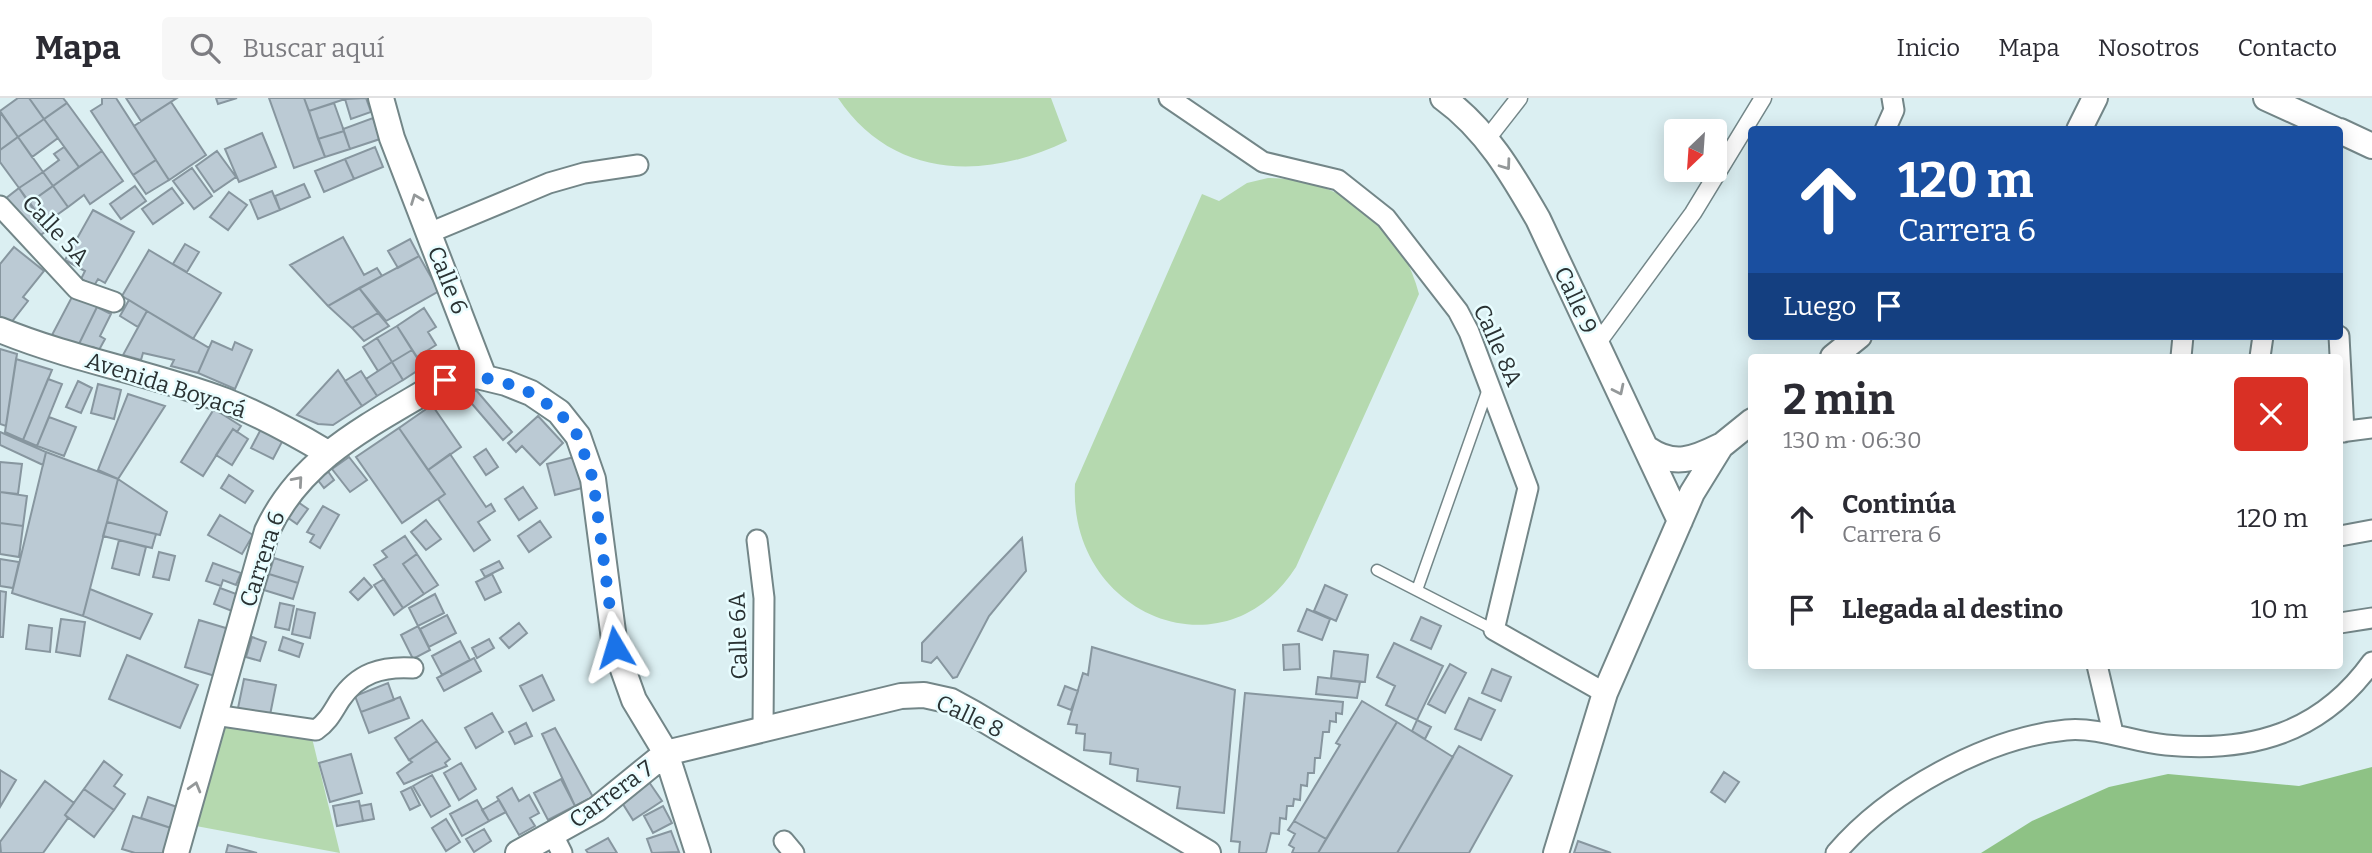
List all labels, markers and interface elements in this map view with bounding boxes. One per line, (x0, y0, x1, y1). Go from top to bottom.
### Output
search box (162, 17, 652, 80)
text: Mapa (35, 28, 120, 68)
icon: search (186, 29, 224, 67)
text: Buscar aquí (242, 33, 384, 64)
text: Inicio (1896, 34, 1960, 62)
text: Mapa (1998, 34, 2060, 62)
text: Nosotros (2098, 34, 2199, 62)
text: Contacto (2237, 34, 2337, 62)
north arrow (1664, 119, 1727, 182)
map controls (1664, 119, 1727, 182)
text: 120 m (1898, 151, 2033, 210)
icon: ahead (1783, 154, 1874, 245)
one-way arrow (1498, 158, 1510, 170)
street label: Calle 5A (16, 189, 96, 271)
one-way arrow (410, 193, 424, 205)
text: Carrera 6 (1898, 211, 2036, 249)
street label: Calle 6 (422, 242, 474, 318)
street label: Calle 9 (1548, 262, 1604, 338)
icon: arrive (1870, 287, 1908, 325)
text: Luego (1783, 291, 1856, 322)
street label: Calle 8A (1468, 300, 1529, 391)
street label: Avenida Boyacá (82, 346, 250, 424)
pin (415, 350, 475, 410)
icon: arrive (426, 361, 464, 399)
text: 2 min (1783, 375, 1895, 425)
button: close (2234, 377, 2308, 451)
one-way arrow (1611, 383, 1625, 395)
text: 130 m · 06:30 (1783, 426, 1922, 454)
one-way arrow (290, 477, 302, 490)
text: Continúa (1842, 489, 1956, 520)
icon: ahead (1783, 500, 1821, 538)
text: 120 m (2237, 503, 2308, 534)
street label: Carrera 6 (233, 508, 291, 610)
text: Carrera 6 (1842, 520, 1941, 548)
street label: Calle 6A (722, 591, 754, 680)
icon: arrive (1783, 591, 1821, 629)
text: Llegada al destino (1842, 594, 2063, 625)
text: 10 m (2251, 594, 2308, 625)
position arrow (578, 610, 652, 684)
street label: Calle 8 (932, 688, 1008, 744)
street label: Carrera 7 (563, 754, 659, 834)
one-way arrow (186, 782, 201, 794)

